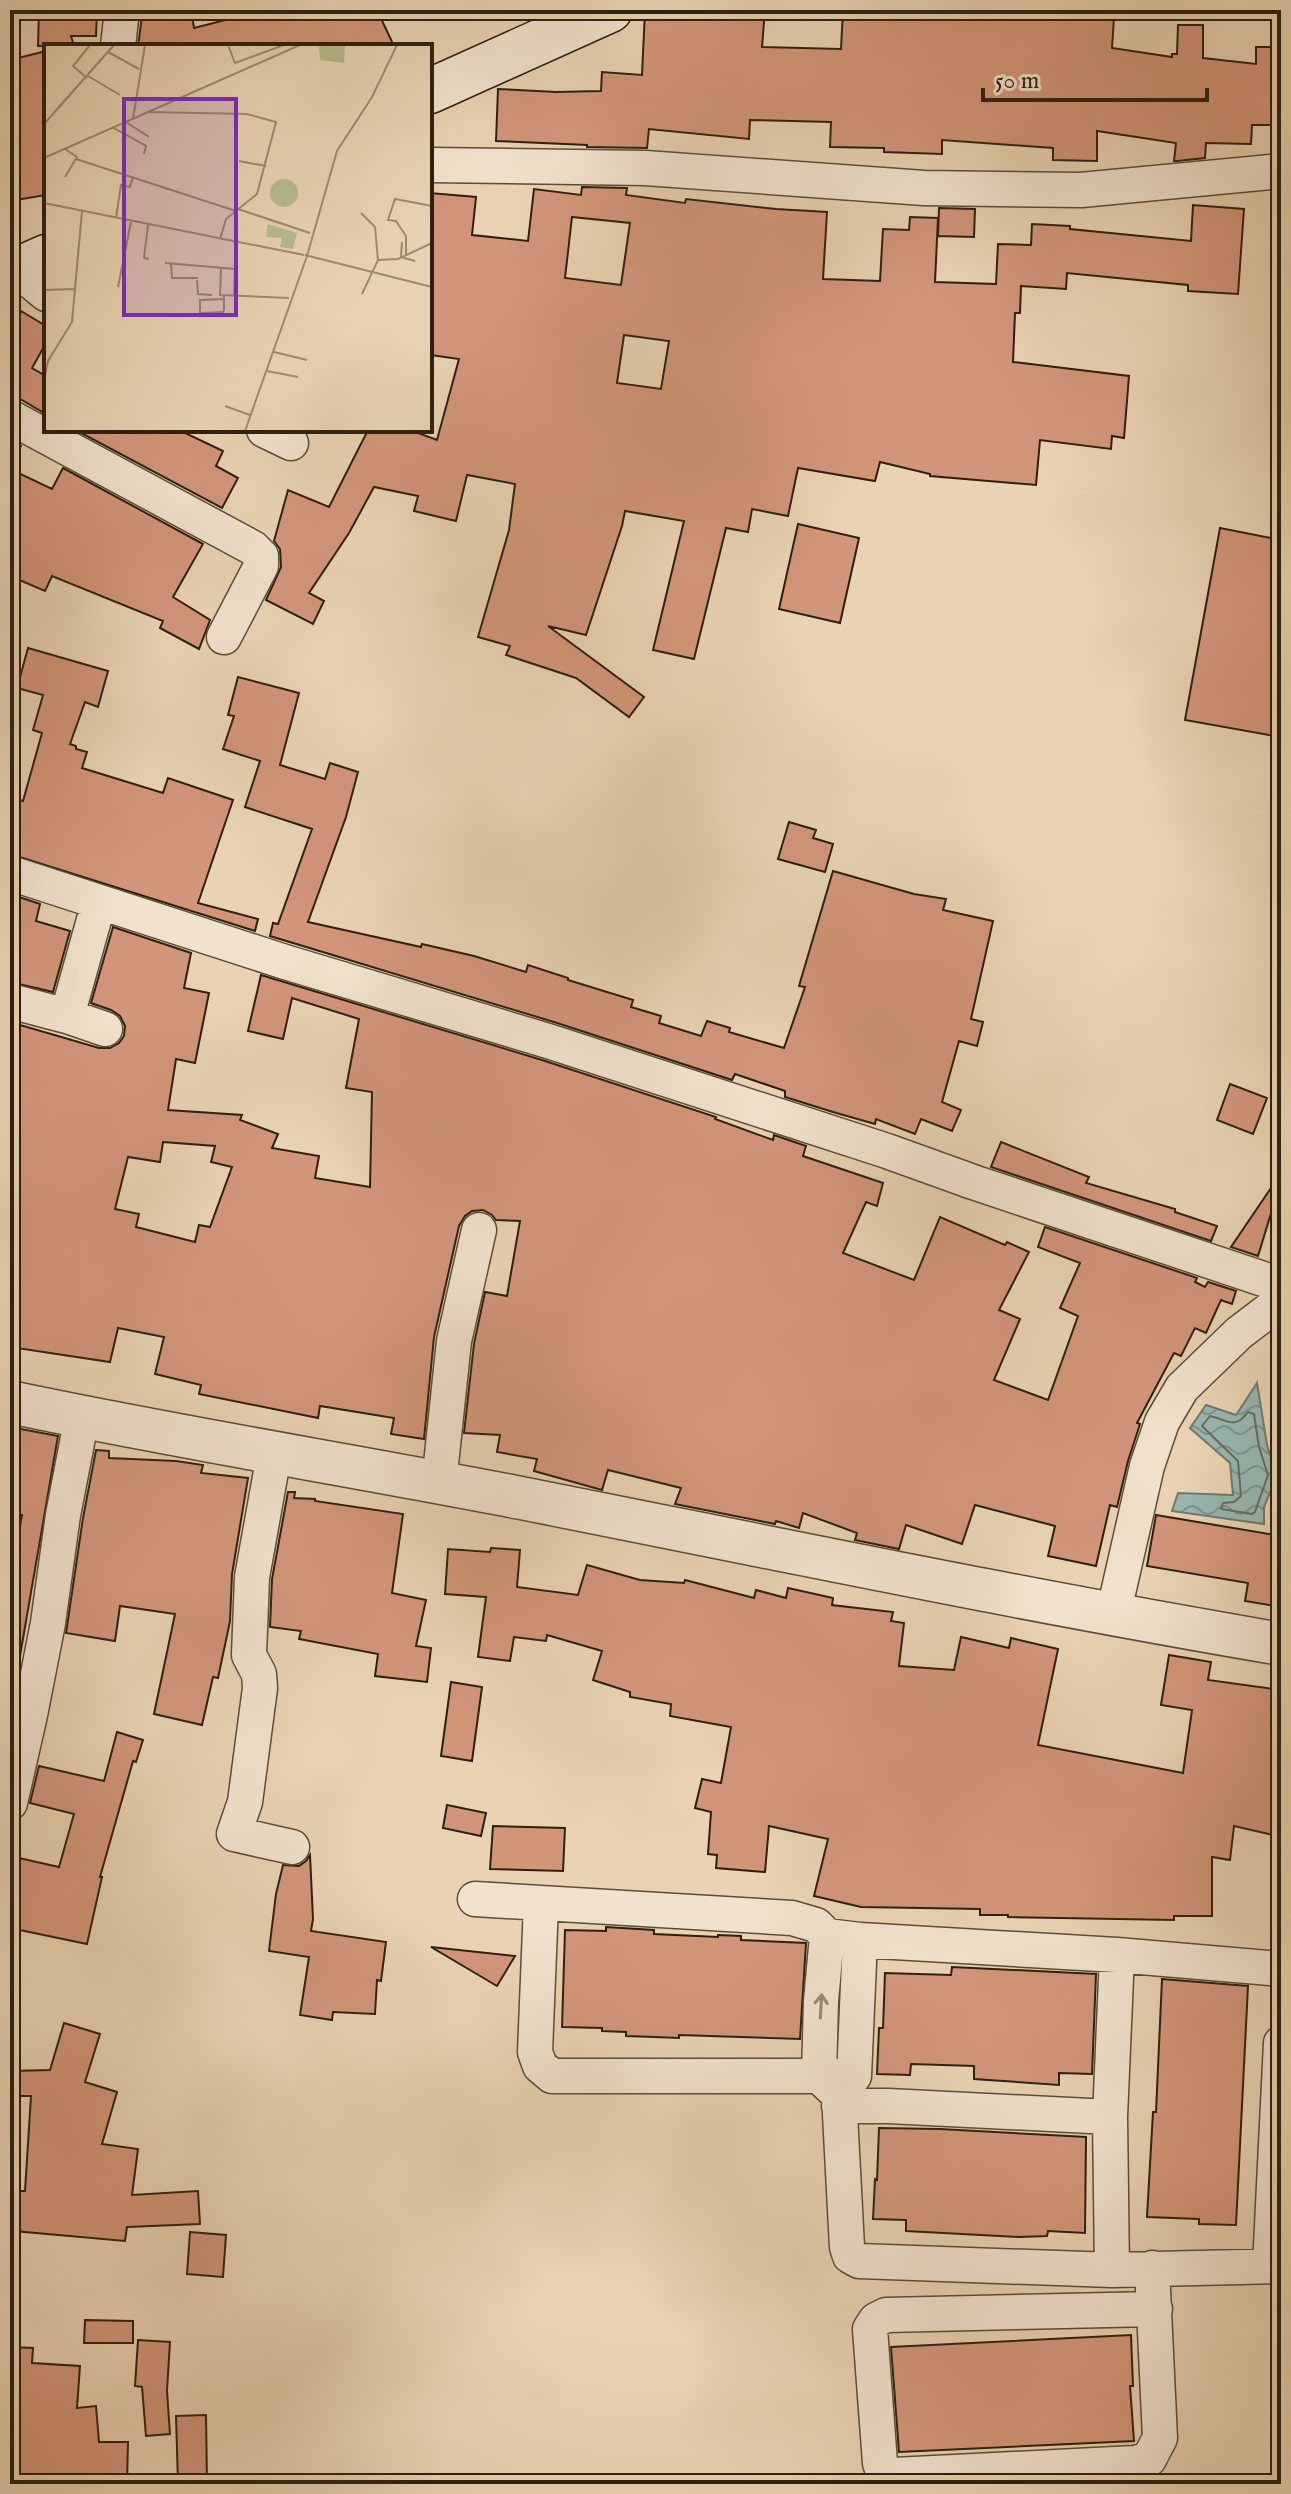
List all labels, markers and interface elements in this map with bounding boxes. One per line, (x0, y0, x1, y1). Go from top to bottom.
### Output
inset map (44, 44, 432, 432)
scale bar (983, 52, 1207, 102)
text: 50 m (995, 66, 1039, 97)
one-way arrow (814, 1993, 829, 2020)

